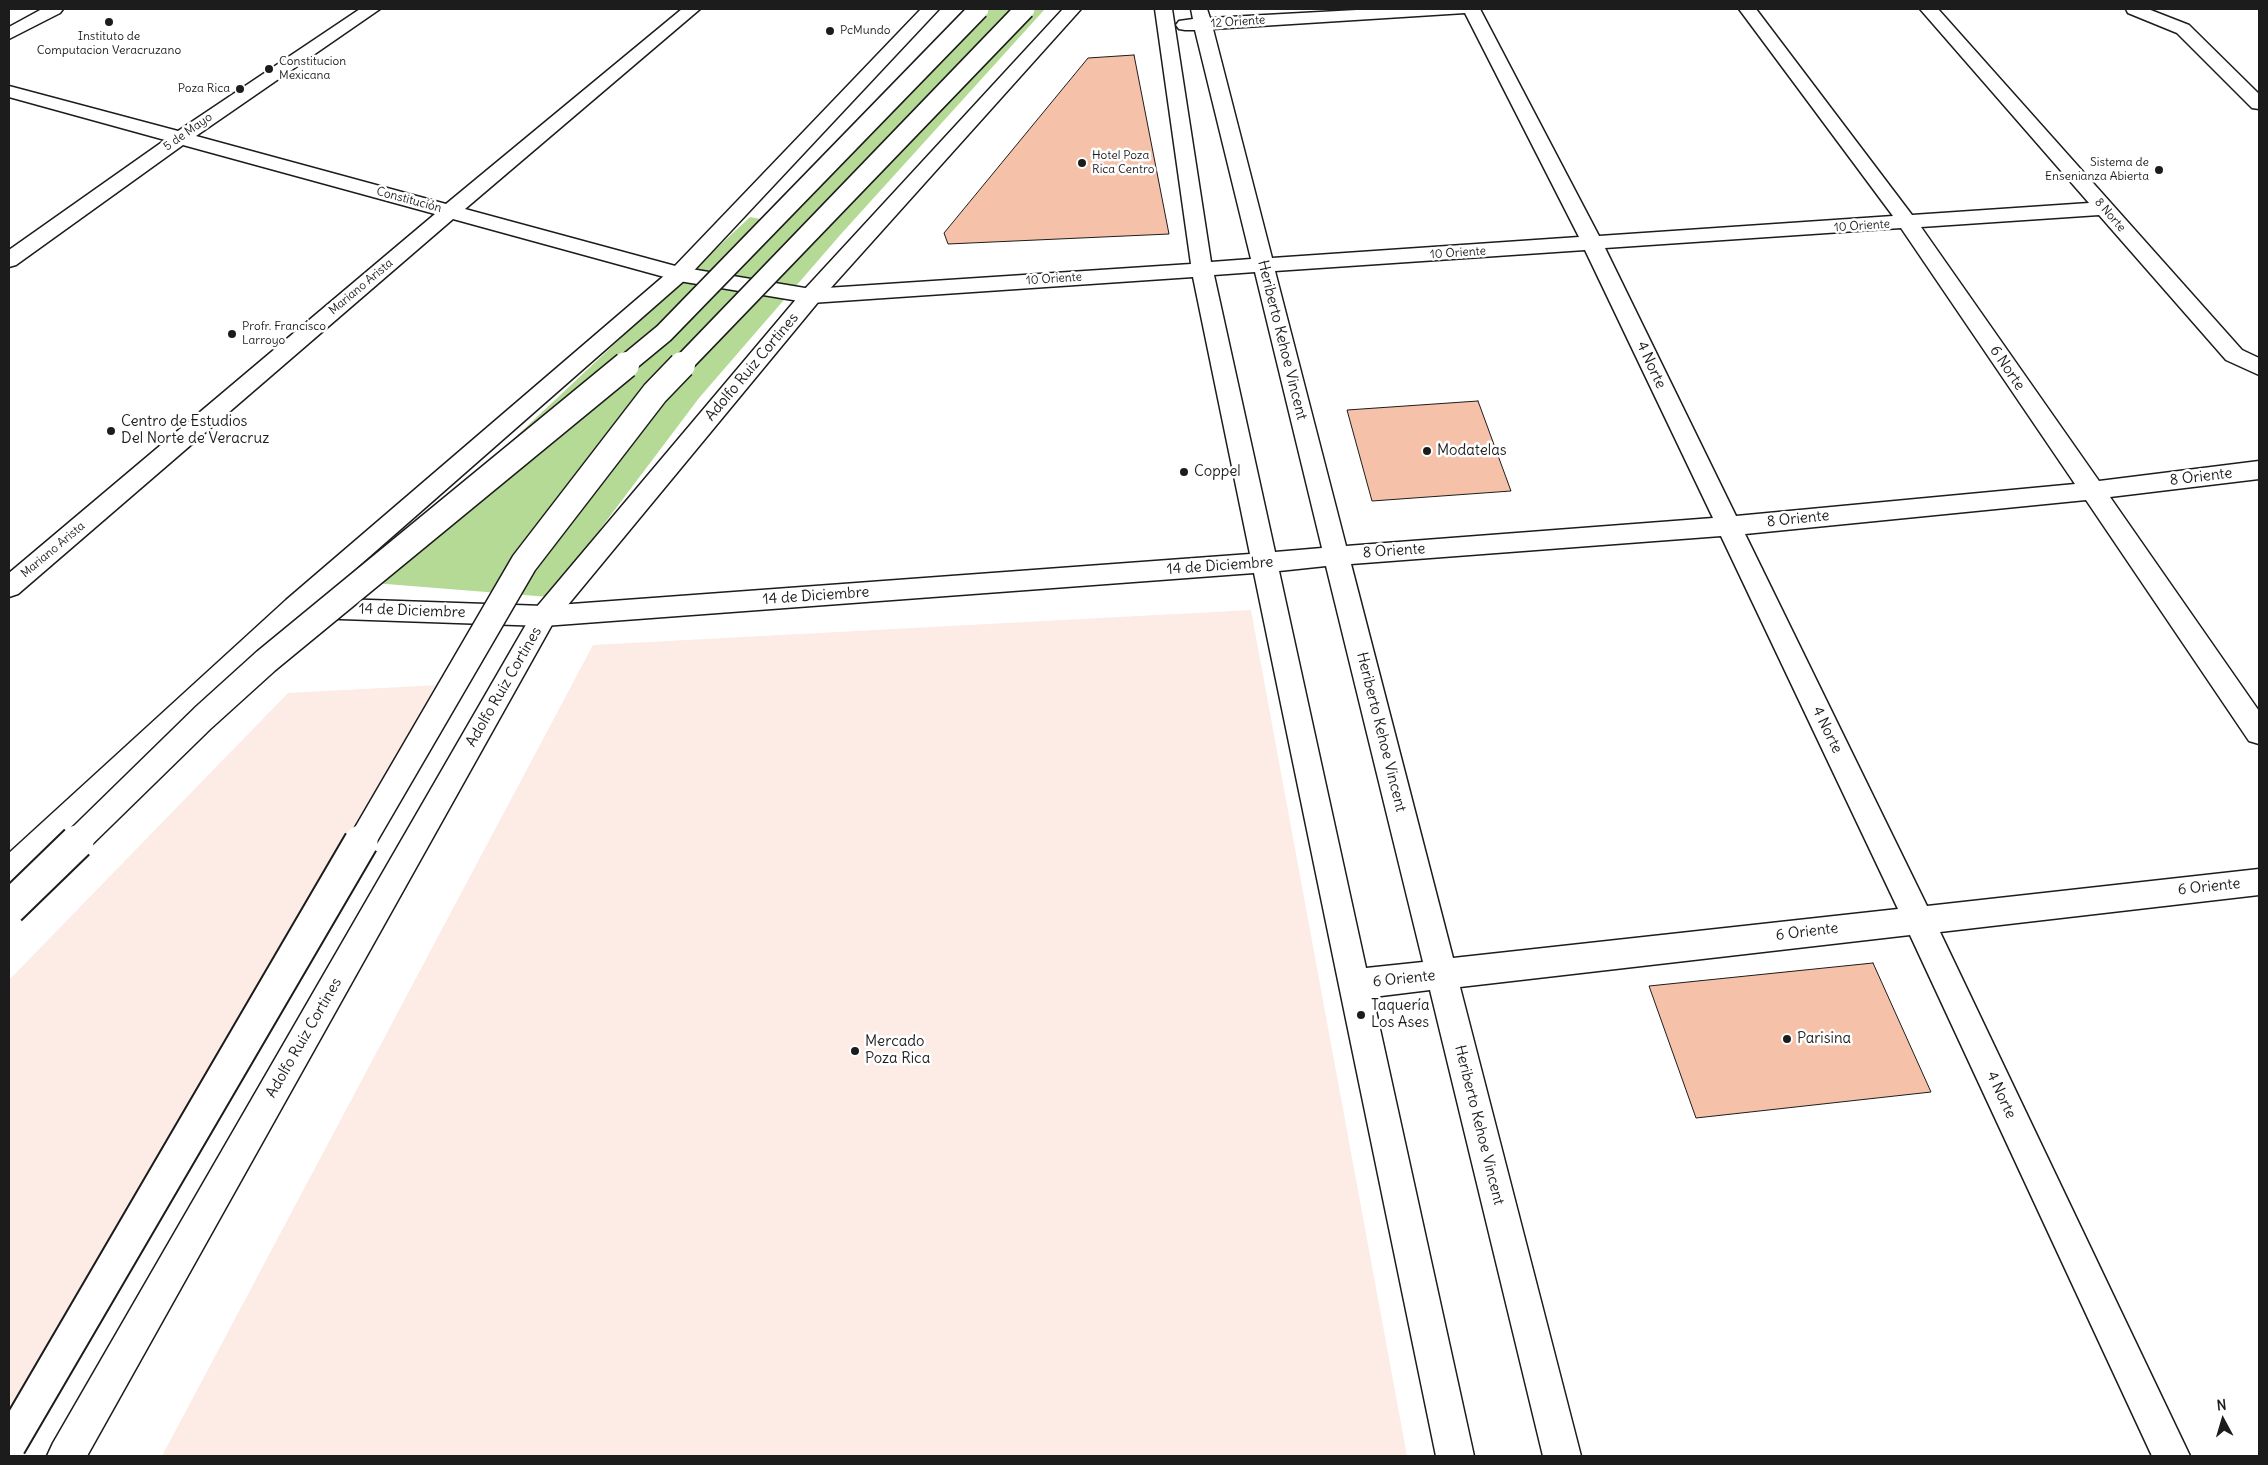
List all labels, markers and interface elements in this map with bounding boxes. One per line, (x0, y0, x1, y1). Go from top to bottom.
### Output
street label: 12 Oriente (1210, 13, 1266, 31)
marker: Instituto de Computacion Veracruzano (103, 16, 115, 28)
place label: PcMundo (840, 24, 890, 38)
marker: PcMundo (824, 25, 836, 37)
place label: Instituto de Computacion Veracruzano (37, 30, 181, 58)
place label: Constitucion Mexicana (279, 55, 346, 83)
marker: Constitucion Mexicana (263, 63, 275, 75)
place label: Poza Rica (178, 82, 230, 96)
marker: Poza Rica (234, 83, 246, 95)
street label: 5 de Mayo (161, 110, 215, 154)
place label: Hotel Poza Rica Centro (1092, 149, 1155, 177)
place label: Sistema de Ensenianza Abierta (2045, 156, 2149, 184)
marker: Hotel Poza Rica Centro (1076, 157, 1088, 169)
marker: Sistema de Ensenianza Abierta (2153, 164, 2165, 176)
street label: Constitución (375, 184, 443, 216)
street label: 8 Norte (2091, 195, 2129, 235)
street label: 10 Oriente (1834, 217, 1890, 235)
street label: 10 Oriente (1430, 244, 1486, 262)
street label: Mariano Arista (326, 256, 396, 318)
street label: Heriberto Kehoe Vincent (1253, 258, 1311, 422)
street label: 10 Oriente (1026, 270, 1082, 288)
street label: Adolfo Ruiz Cortines (702, 309, 802, 425)
place label: Profr. Francisco Larroyo (242, 320, 326, 348)
marker: Profr. Francisco Larroyo (226, 328, 238, 340)
street label: 4 Norte (1632, 339, 1670, 391)
street label: 6 Norte (1986, 342, 2028, 394)
place label: Centro de Estudios Del Norte de Veracruz (121, 413, 269, 448)
marker: Centro de Estudios Del Norte de Veracruz (105, 425, 117, 437)
place label: Modatelas (1437, 442, 1507, 460)
marker: Modatelas (1421, 445, 1433, 457)
place label: Coppel (1194, 463, 1241, 481)
street label: 8 Oriente (2169, 464, 2233, 490)
marker: Coppel (1178, 466, 1190, 478)
street label: 8 Oriente (1766, 507, 1830, 531)
street label: Mariano Arista (18, 519, 88, 581)
street label: 8 Oriente (1362, 540, 1426, 562)
street label: 14 de Diciembre (1166, 553, 1274, 579)
street label: 14 de Diciembre (762, 583, 870, 609)
street label: 14 de Diciembre (358, 600, 466, 622)
street label: Adolfo Ruiz Cortines (462, 624, 546, 750)
street label: Heriberto Kehoe Vincent (1352, 650, 1410, 814)
street label: 4 Norte (1808, 704, 1846, 756)
street label: 6 Oriente (2177, 875, 2241, 899)
street label: 6 Oriente (1775, 919, 1839, 945)
street label: 6 Oriente (1372, 967, 1436, 991)
street label: Adolfo Ruiz Cortines (262, 975, 346, 1101)
place label: Taquería Los Ases (1371, 997, 1429, 1032)
marker: Taquería Los Ases (1355, 1009, 1367, 1021)
place label: Parisina (1797, 1030, 1851, 1048)
place label: Mercado Poza Rica (865, 1033, 930, 1068)
marker: Parisina (1781, 1033, 1793, 1045)
street label: Heriberto Kehoe Vincent (1450, 1043, 1508, 1207)
marker: Mercado Poza Rica (849, 1045, 861, 1057)
street label: 4 Norte (1982, 1069, 2020, 1121)
north arrow (2198, 1395, 2248, 1445)
text: N (2216, 1396, 2227, 1415)

